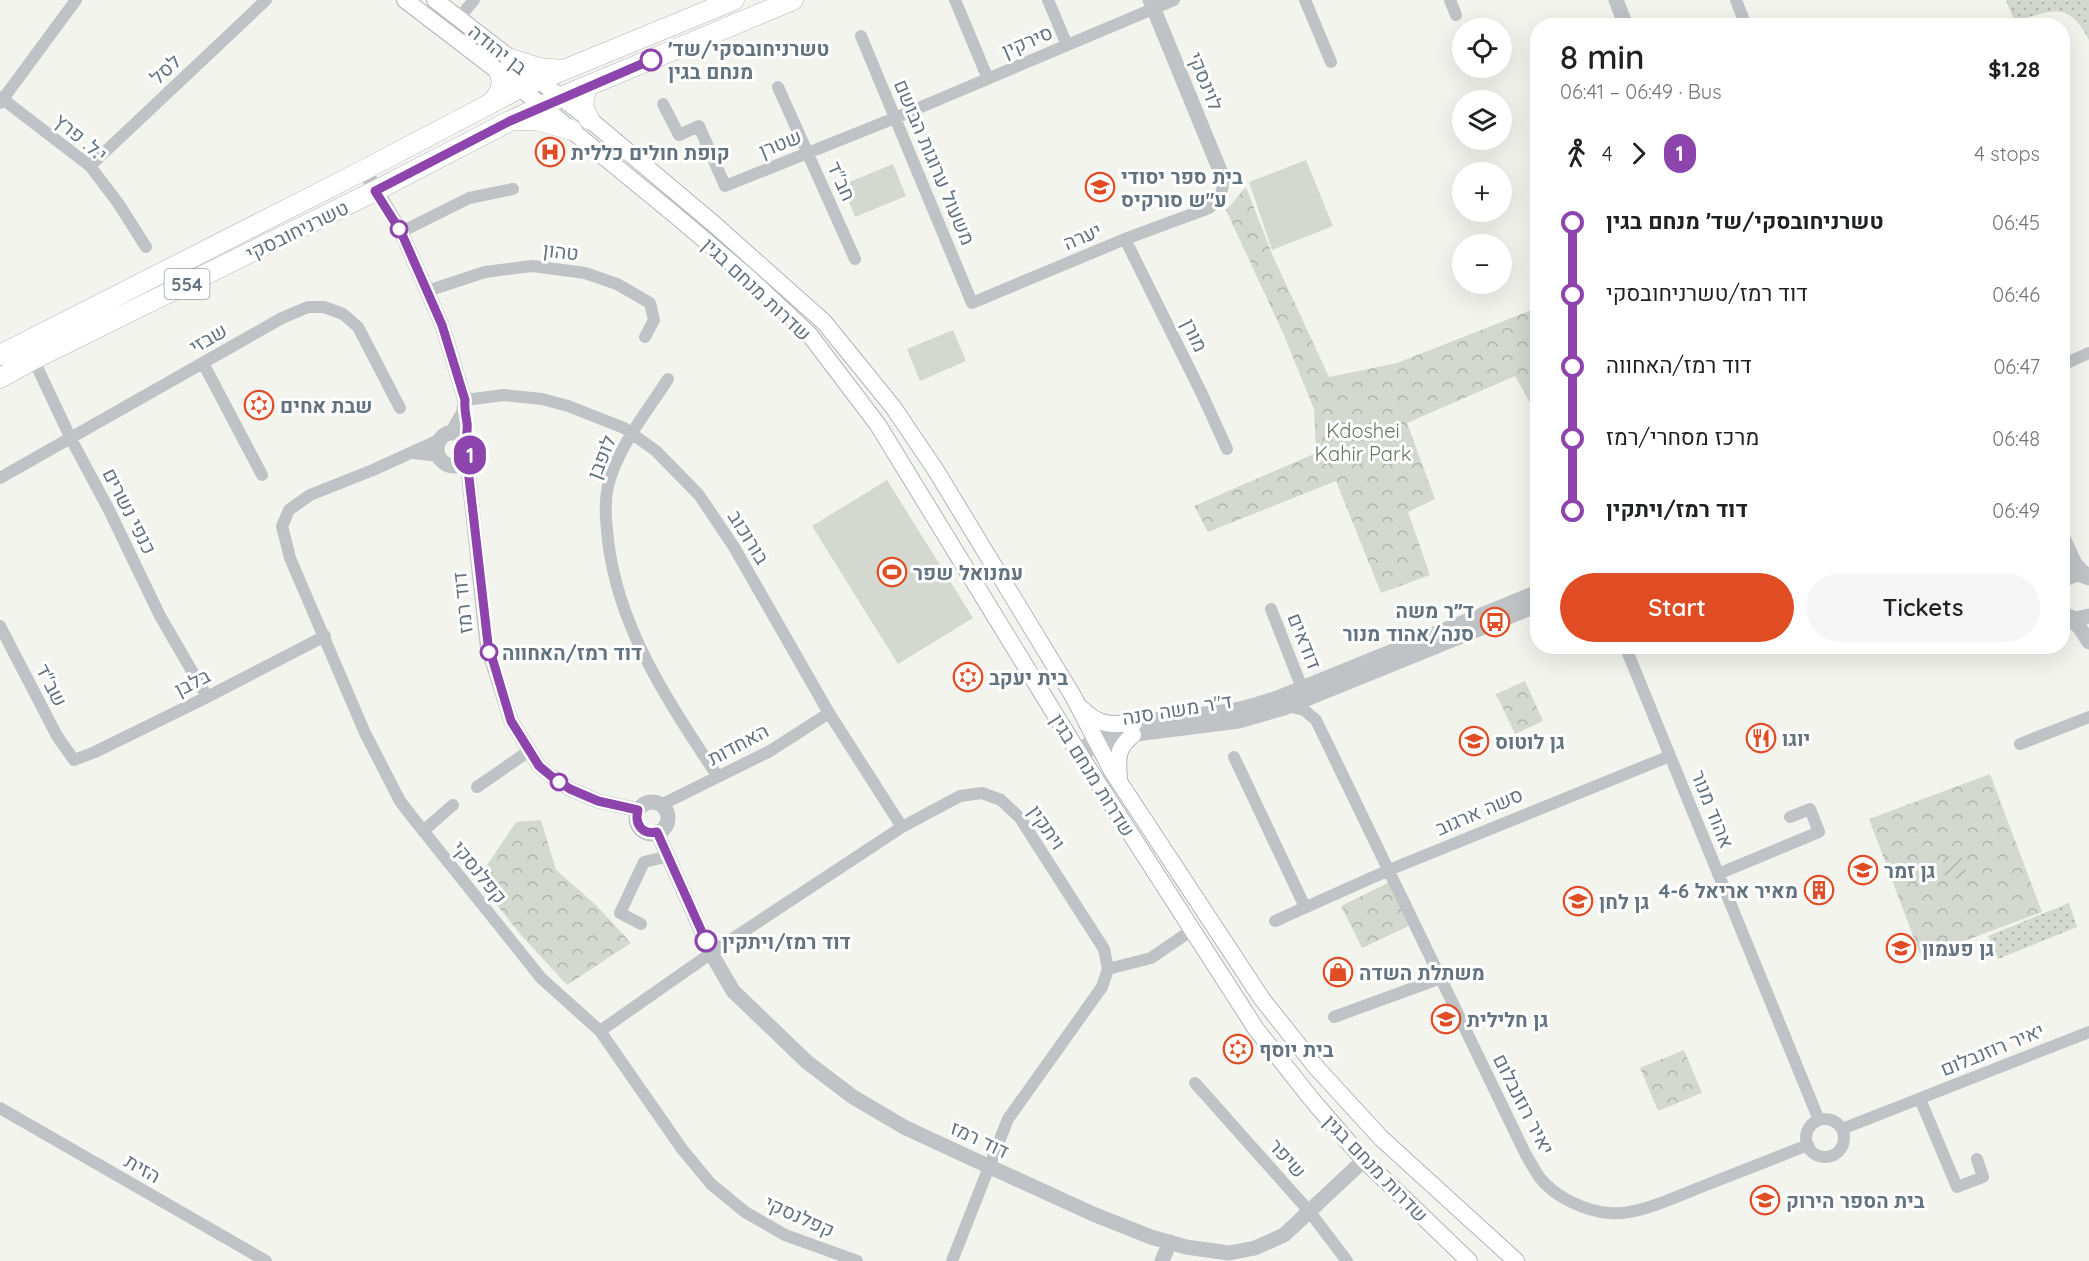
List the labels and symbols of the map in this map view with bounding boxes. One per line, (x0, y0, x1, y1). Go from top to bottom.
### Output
street label: בן יהודה (464, 18, 533, 80)
street label: סירקין (998, 19, 1056, 63)
place label: טשרניחובסקי/שד׳ מנחם בגין (668, 36, 829, 84)
street label: לוינסקי (1183, 48, 1229, 114)
street label: לסל (144, 49, 186, 89)
marker: טשרניחובסקי/שד׳ מנחם בגין (640, 49, 662, 71)
street label: משעול ערוגות הבושם (889, 75, 981, 249)
street label: י.ל. פרץ (49, 107, 113, 167)
street label: שטרן (755, 123, 805, 163)
hospital icon: קופת חולים כללית (534, 136, 566, 168)
place label: קופת חולים כללית (571, 140, 730, 165)
street label: חב"ד (822, 157, 862, 205)
place label: בית ספר יסודי ע"ש סורקיס (1121, 164, 1243, 212)
school or university icon: בית ספר יסודי ע"ש סורקיס (1084, 171, 1116, 203)
street label: טשרניחובסקי (242, 194, 352, 266)
street label: יערה (1059, 217, 1105, 255)
unlabelled marker (390, 220, 408, 238)
street label: שדרות מנחם בגין (697, 232, 817, 346)
street label: טהון (542, 236, 580, 266)
road number: 554 (164, 269, 210, 299)
street label: מורן (1176, 314, 1214, 356)
street label: שבזי (185, 317, 231, 359)
synagogue icon: שבת אחים (243, 389, 275, 421)
place label: שבת אחים (280, 393, 372, 418)
park label: Kdoshei Kahir Park (1315, 418, 1411, 466)
street label: לופבן (581, 431, 621, 483)
line badge: 1 (450, 436, 490, 474)
street label: כנפי נשרים (98, 464, 162, 558)
street label: בורוכוב (723, 505, 776, 569)
sports icon: עמנואל שפר (876, 556, 908, 588)
place label: עמנואל שפר (913, 560, 1023, 585)
street label: דוד רמז (446, 571, 478, 635)
place label: ד״ר משה סנה/אהוד מנור (1343, 598, 1474, 646)
bus stop icon: ד״ר משה סנה/אהוד מנור (1479, 606, 1511, 638)
street label: דודאים (1282, 609, 1328, 673)
place label: דוד רמז/האחווה (502, 640, 642, 665)
marker: דוד רמז/האחווה (480, 643, 498, 661)
street label: שב''ד (31, 659, 73, 711)
synagogue icon: בית יעקב (952, 661, 984, 693)
street label: בלבן (170, 662, 215, 702)
place label: בית יעקב (989, 665, 1068, 690)
street label: ד"ר משה סנה (1120, 688, 1234, 730)
street label: שדרות מנחם בגין (1045, 709, 1141, 841)
street label: האחדות (703, 718, 773, 770)
restaurant icon: יוגו (1745, 722, 1777, 754)
school or university icon: גן לוטוס (1458, 725, 1490, 757)
place label: יוגו (1782, 726, 1810, 751)
place label: גן לוטוס (1495, 729, 1565, 754)
street label: אהוד מנור (1686, 766, 1740, 852)
unlabelled marker (550, 773, 568, 791)
street label: סשה ארגוב (1431, 781, 1527, 841)
street label: ויתקין (1023, 800, 1071, 854)
street label: קפלנסקי (447, 835, 513, 909)
school or university icon: גן זמר (1847, 854, 1879, 886)
place label: גן זמר (1884, 858, 1936, 883)
building icon: מאיר אריאל 4-6 (1803, 874, 1835, 906)
place label: מאיר אריאל 4-6 (1658, 878, 1798, 903)
school or university icon: גן לחן (1562, 885, 1594, 917)
place label: גן לחן (1599, 889, 1649, 914)
place label: דוד רמז/ויתקין (722, 929, 851, 954)
marker: דוד רמז/ויתקין (695, 930, 717, 952)
school or university icon: גן פעמון (1885, 932, 1917, 964)
place label: גן פעמון (1922, 936, 1994, 961)
shop icon: משתלת השדה (1322, 956, 1354, 988)
place label: משתלת השדה (1359, 960, 1485, 985)
school or university icon: גן חלילית (1430, 1003, 1462, 1035)
place label: גן חלילית (1467, 1007, 1548, 1032)
street label: יאיר רוזנבלום (1936, 1017, 2048, 1081)
synagogue icon: בית יוסף (1222, 1033, 1254, 1065)
place label: בית יוסף (1259, 1037, 1334, 1062)
street label: יאיר רוזנבלום (1488, 1049, 1560, 1159)
street label: שדרות מנחם בגין (1318, 1109, 1434, 1227)
street label: דוד רמז (947, 1115, 1013, 1163)
street label: שיפר (1264, 1133, 1312, 1183)
street label: הזית (121, 1148, 165, 1188)
school or university icon: בית הספר הירוק (1749, 1184, 1781, 1216)
place label: בית הספר הירוק (1786, 1188, 1925, 1213)
street label: קפלנסקי (761, 1190, 839, 1242)

